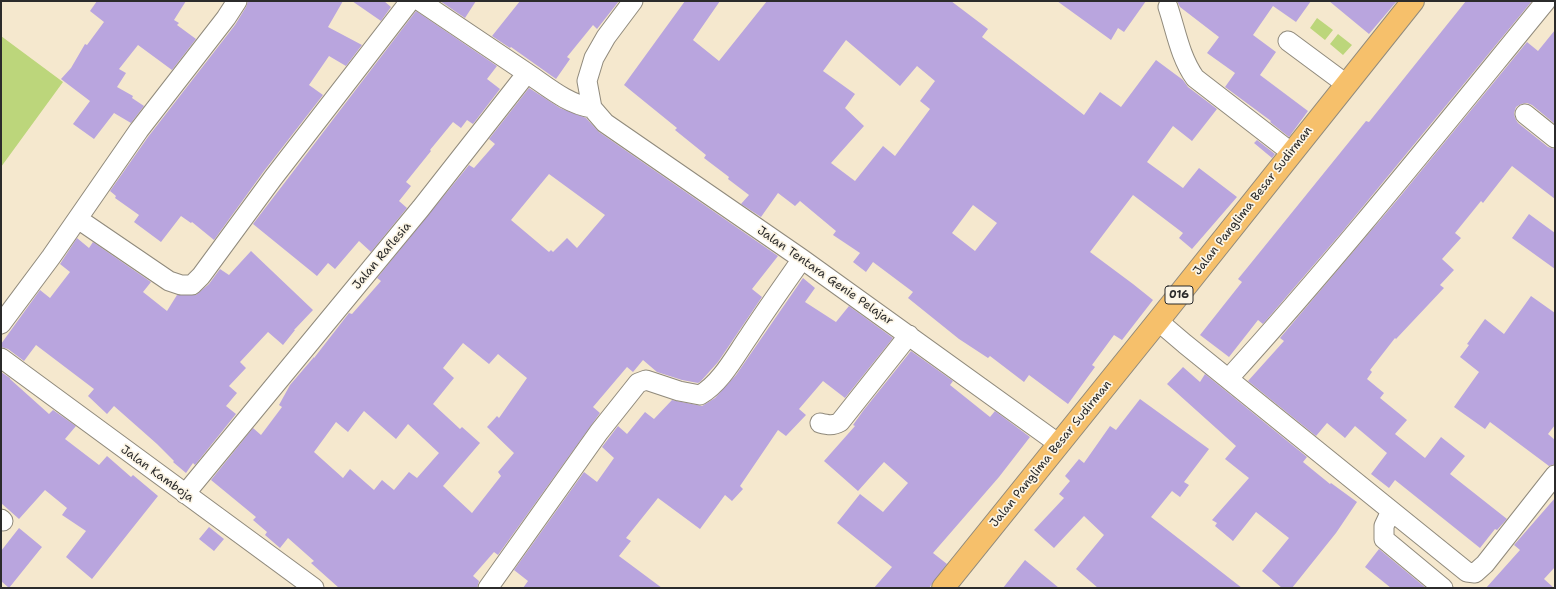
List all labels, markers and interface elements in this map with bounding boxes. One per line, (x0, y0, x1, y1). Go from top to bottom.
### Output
street label: Jalan Panglima Besar Sudirman (1190, 124, 1316, 278)
street label: Jalan Raflesia (350, 219, 414, 293)
street label: Jalan Tentara Genie Pelajar (754, 223, 896, 329)
road number: 016 (1165, 286, 1193, 304)
street label: Jalan Panglima Besar Sudirman (987, 378, 1115, 530)
street label: Jalan Kamboja (118, 443, 196, 505)

